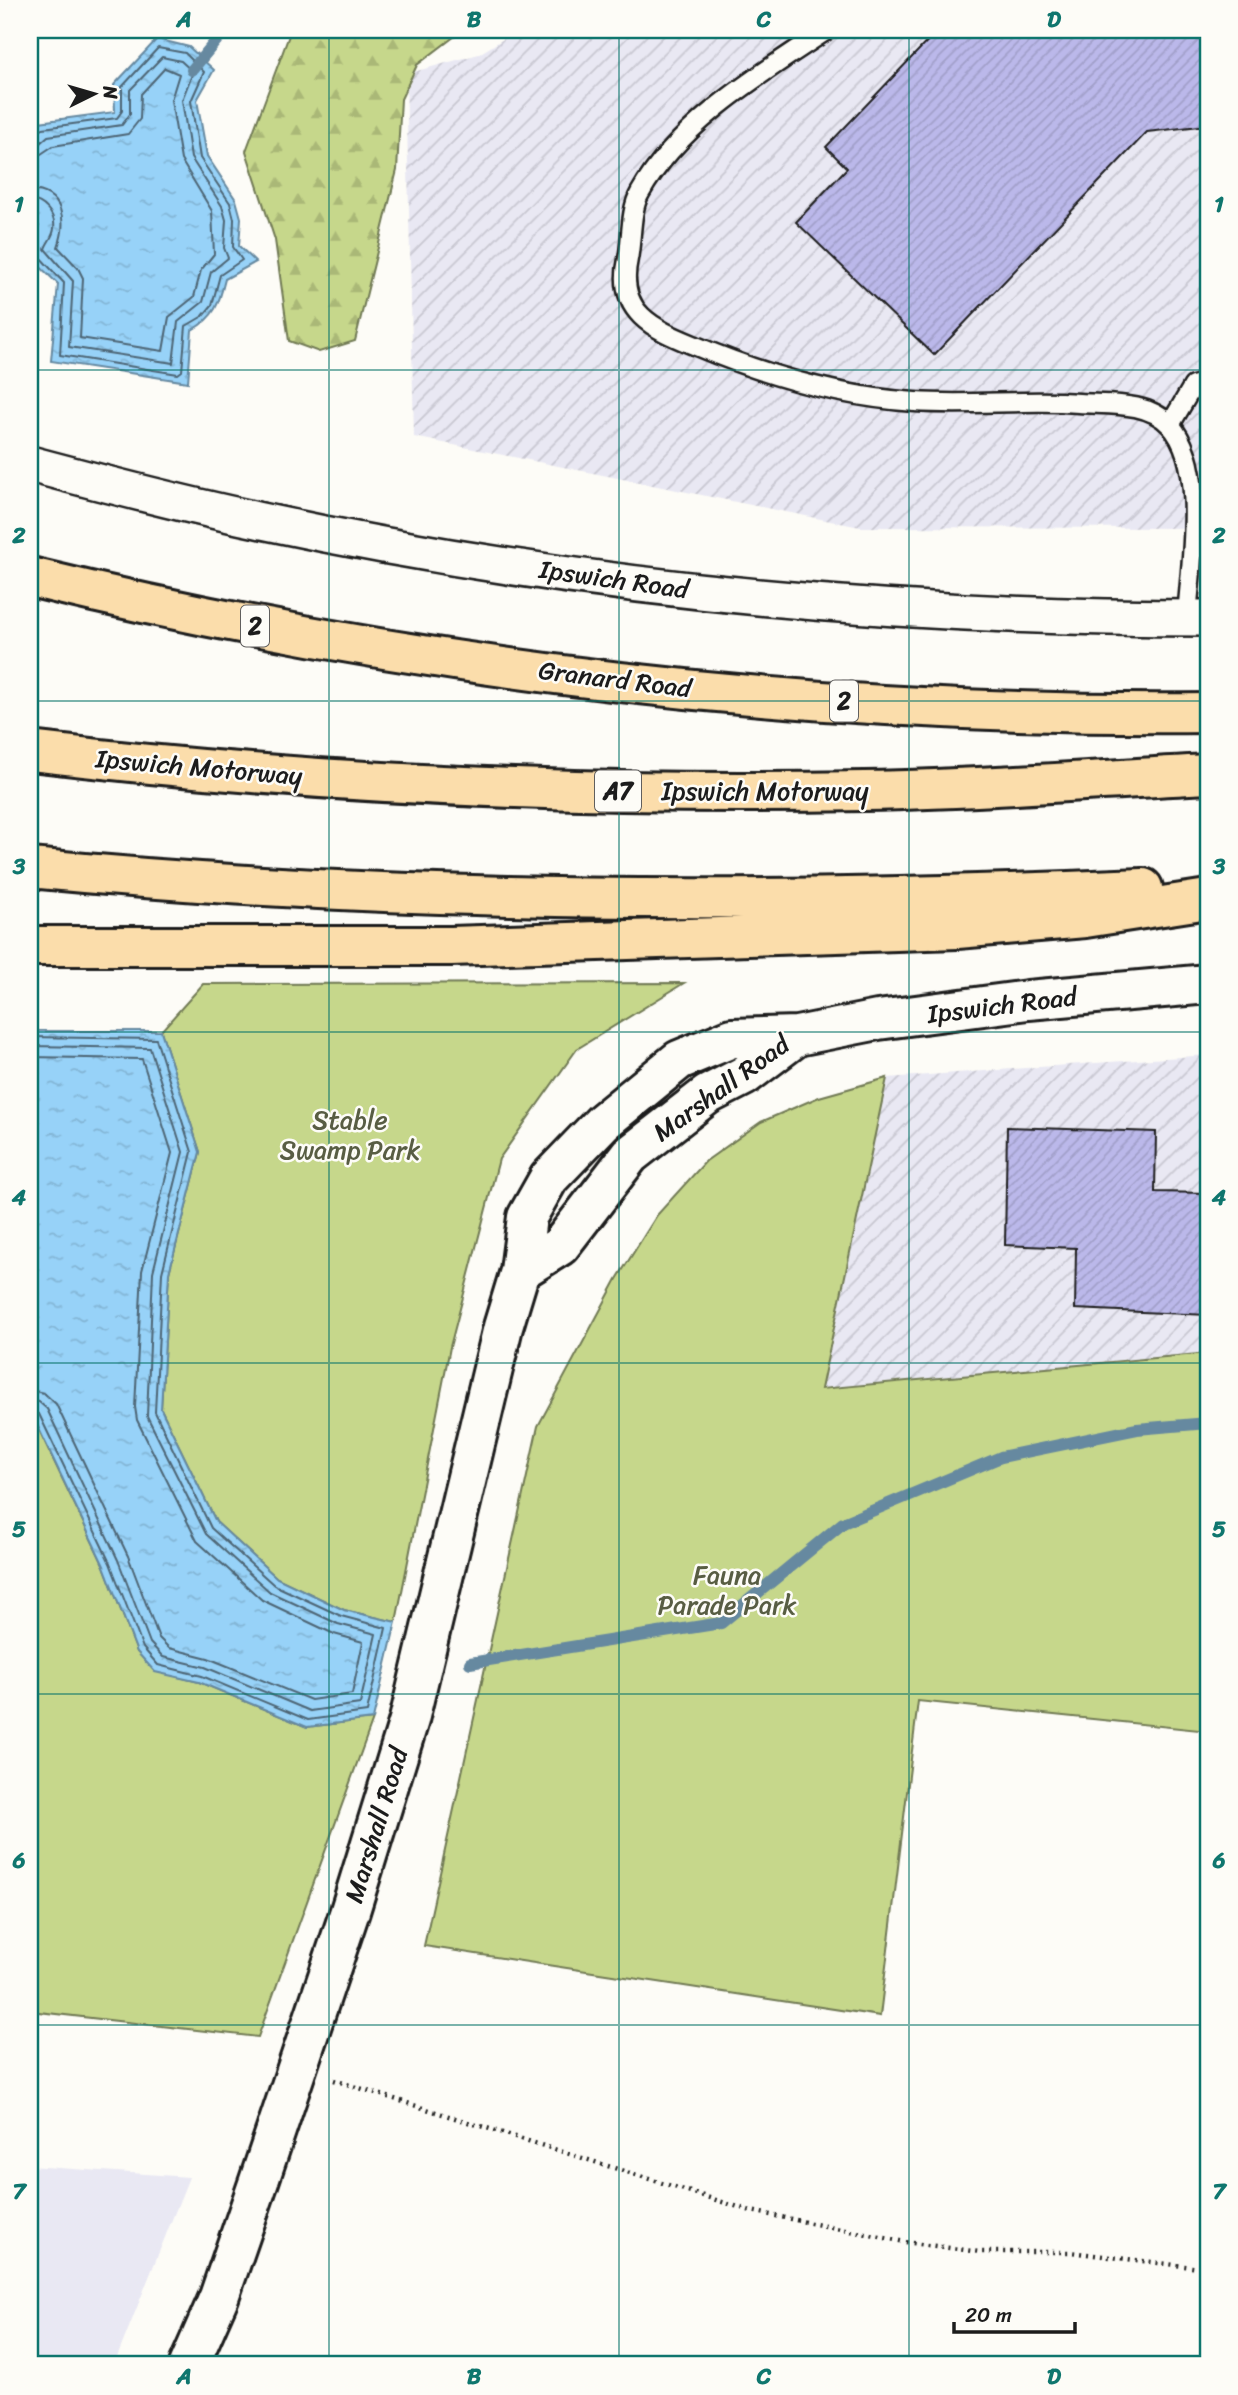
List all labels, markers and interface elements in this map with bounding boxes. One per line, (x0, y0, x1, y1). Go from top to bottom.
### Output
text: A (175, 0, 192, 40)
text: B (467, 0, 482, 40)
text: C (756, 0, 772, 40)
text: D (1047, 0, 1062, 40)
north arrow (60, 60, 130, 130)
text: N (93, 84, 128, 101)
text: 1 (14, 184, 24, 225)
text: 1 (1214, 184, 1224, 225)
text: 2 (11, 515, 26, 556)
text: 2 (1211, 515, 1226, 556)
street label: Ipswich Road (535, 546, 694, 613)
road number: 2 (241, 606, 269, 646)
street label: Granard Road (536, 647, 696, 711)
road number: 2 (830, 680, 858, 722)
street label: Ipswich Motorway (93, 735, 305, 799)
street label: Ipswich Motorway (660, 768, 869, 814)
road number: A7 (595, 770, 641, 812)
text: 3 (12, 846, 26, 887)
text: 3 (1212, 846, 1226, 887)
street label: Ipswich Road (924, 973, 1082, 1037)
street label: Marshall Road (643, 1021, 801, 1154)
park label: Stable Swamp Park (280, 1097, 420, 1173)
text: 4 (11, 1177, 27, 1218)
text: 4 (1211, 1177, 1227, 1218)
text: 5 (12, 1509, 26, 1550)
text: 5 (1212, 1509, 1226, 1550)
park label: Fauna Parade Park (658, 1552, 797, 1628)
street label: Marshall Road (331, 1739, 422, 1908)
text: 6 (11, 1840, 26, 1881)
text: 6 (1211, 1840, 1226, 1881)
text: 7 (12, 2171, 27, 2212)
text: 7 (1212, 2171, 1227, 2212)
scale bar (954, 2290, 1075, 2334)
text: 20 m (965, 2296, 1012, 2334)
text: A (175, 2356, 192, 2395)
text: B (467, 2356, 482, 2395)
text: C (756, 2356, 772, 2395)
text: D (1047, 2356, 1062, 2395)

